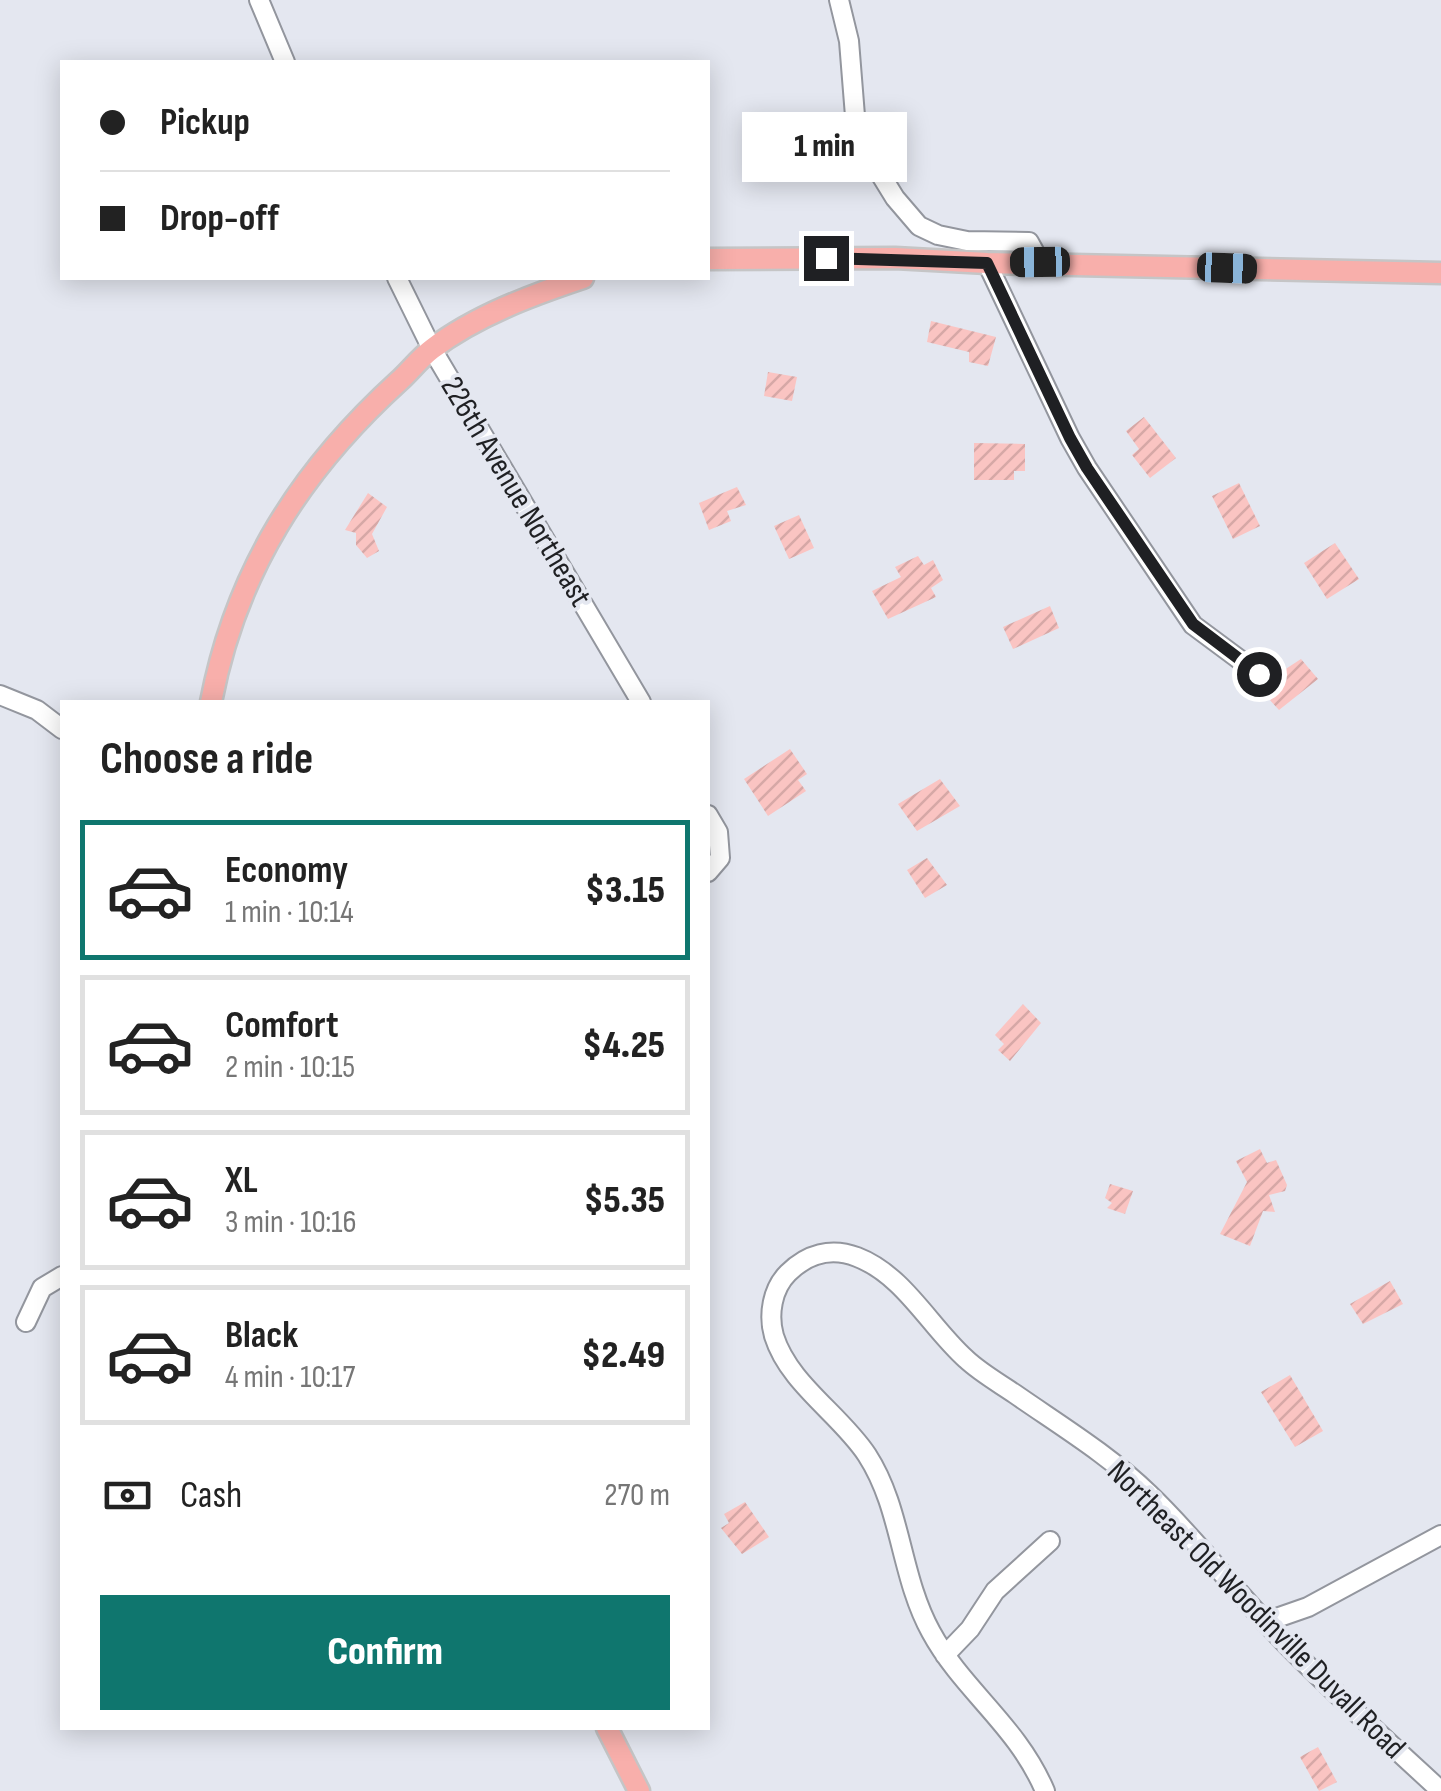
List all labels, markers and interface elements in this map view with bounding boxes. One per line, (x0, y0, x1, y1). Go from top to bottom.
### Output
text: Pickup (160, 100, 250, 145)
callout: 1 min (744, 113, 908, 183)
text: 1 min (794, 127, 855, 166)
text: Drop-off (160, 196, 279, 241)
route end (804, 236, 849, 281)
car (1010, 246, 1070, 278)
car (1196, 252, 1258, 284)
street label: 226th Avenue Northeast (432, 370, 600, 614)
route start (1237, 652, 1282, 697)
text: Choose a ride (100, 732, 313, 787)
icon: car (105, 845, 195, 935)
text: Economy (225, 848, 348, 893)
text: $3.15 (585, 868, 665, 913)
text: 1 min · 10:14 (225, 893, 354, 932)
icon: car (105, 1000, 195, 1090)
text: Comfort (225, 1003, 339, 1048)
text: $4.25 (583, 1023, 665, 1068)
text: 2 min · 10:15 (225, 1048, 355, 1087)
icon: car (105, 1155, 195, 1245)
text: XL (225, 1158, 258, 1203)
text: $5.35 (584, 1178, 665, 1223)
text: 3 min · 10:16 (225, 1203, 357, 1242)
icon: car (105, 1310, 195, 1400)
text: Black (225, 1313, 298, 1358)
text: $2.49 (582, 1333, 665, 1378)
text: 4 min · 10:17 (225, 1358, 355, 1397)
street label: Northeast Old Woodinville Duvall Road (1099, 1453, 1413, 1767)
icon: cash (100, 1468, 155, 1523)
text: Cash (180, 1473, 242, 1518)
text: 270 m (604, 1476, 670, 1515)
button: Confirm (100, 1595, 670, 1710)

